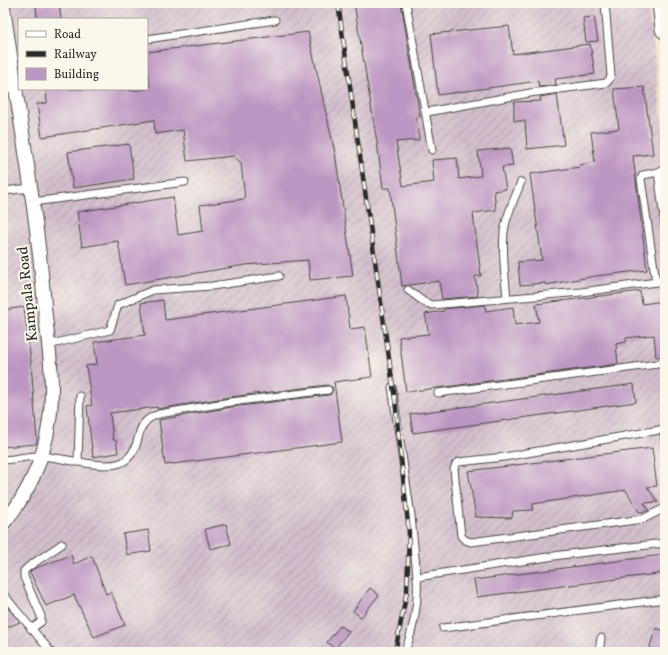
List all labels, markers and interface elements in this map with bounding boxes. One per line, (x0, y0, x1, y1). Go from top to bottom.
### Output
legend (18, 18, 148, 90)
text: Road (54, 27, 81, 43)
text: Railway (54, 47, 97, 63)
text: Building (54, 67, 99, 83)
street label: Kampala Road (13, 245, 44, 343)

